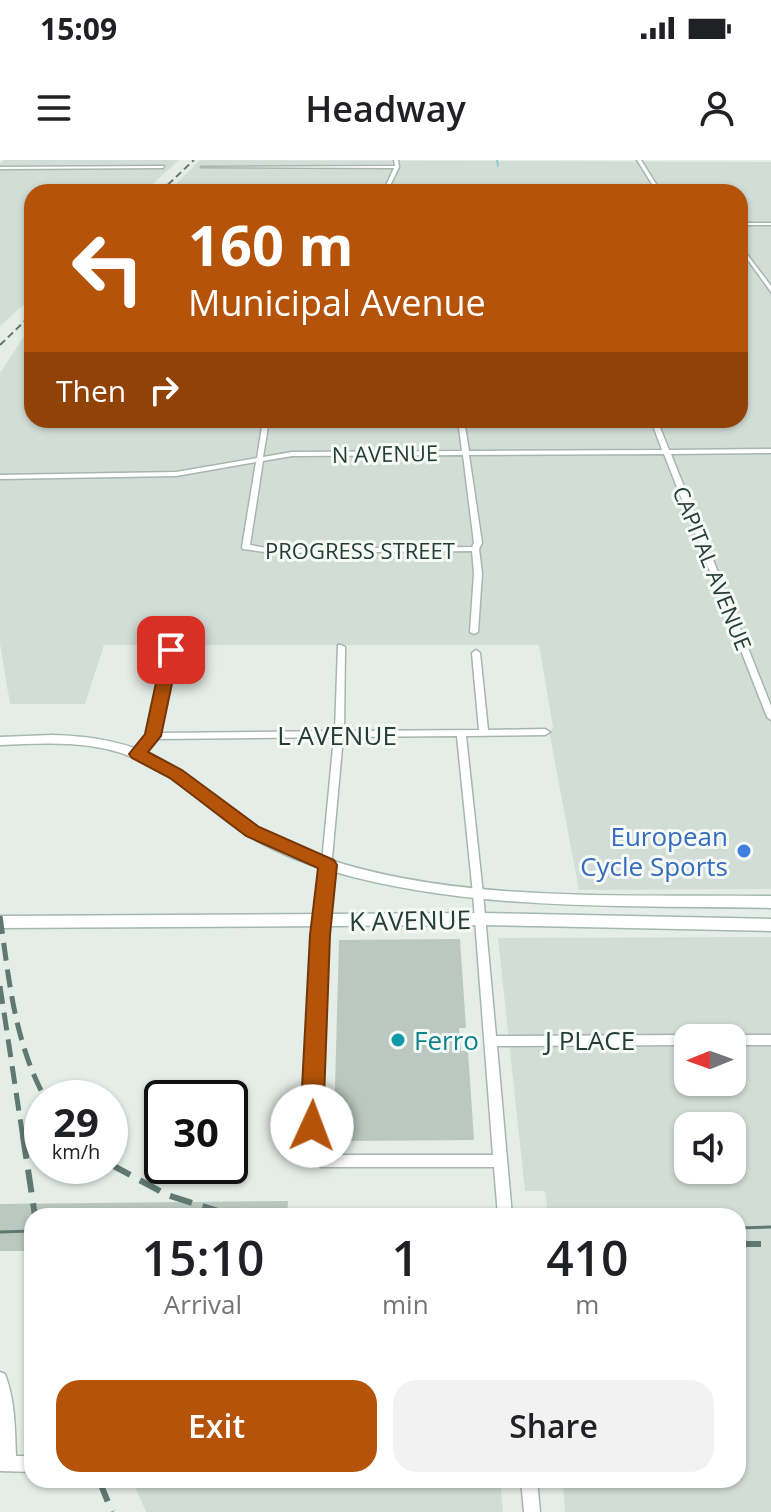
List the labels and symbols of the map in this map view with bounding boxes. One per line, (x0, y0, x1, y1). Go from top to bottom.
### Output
street label: N AVENUE (332, 437, 438, 469)
street label: CAPITAL AVENUE (666, 482, 760, 654)
street label: PROGRESS STREET (265, 535, 455, 565)
pin (137, 616, 205, 684)
street label: L AVENUE (277, 717, 397, 753)
place label: European Cycle Sports (580, 818, 728, 884)
marker: European Cycle Sports (735, 842, 753, 860)
street label: K AVENUE (349, 901, 471, 939)
place label: Ferro (414, 1022, 479, 1058)
street label: J PLACE (542, 1022, 635, 1058)
north arrow (674, 1024, 746, 1096)
marker: Ferro (389, 1031, 407, 1049)
speed limit sign: 30 (144, 1080, 248, 1184)
position arrow (270, 1084, 354, 1168)

